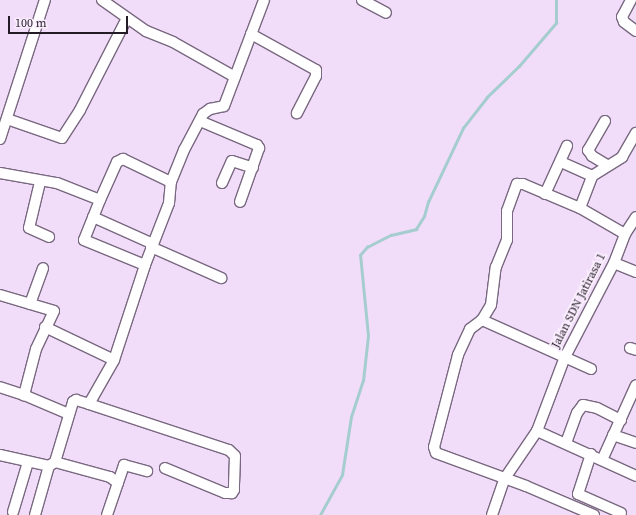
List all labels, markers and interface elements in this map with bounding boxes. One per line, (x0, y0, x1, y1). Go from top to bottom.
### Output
scale bar (10, 8, 130, 34)
text: 100 m (15, 15, 47, 31)
street label: Jalan SDN Jatirasa 1 (549, 251, 609, 351)

